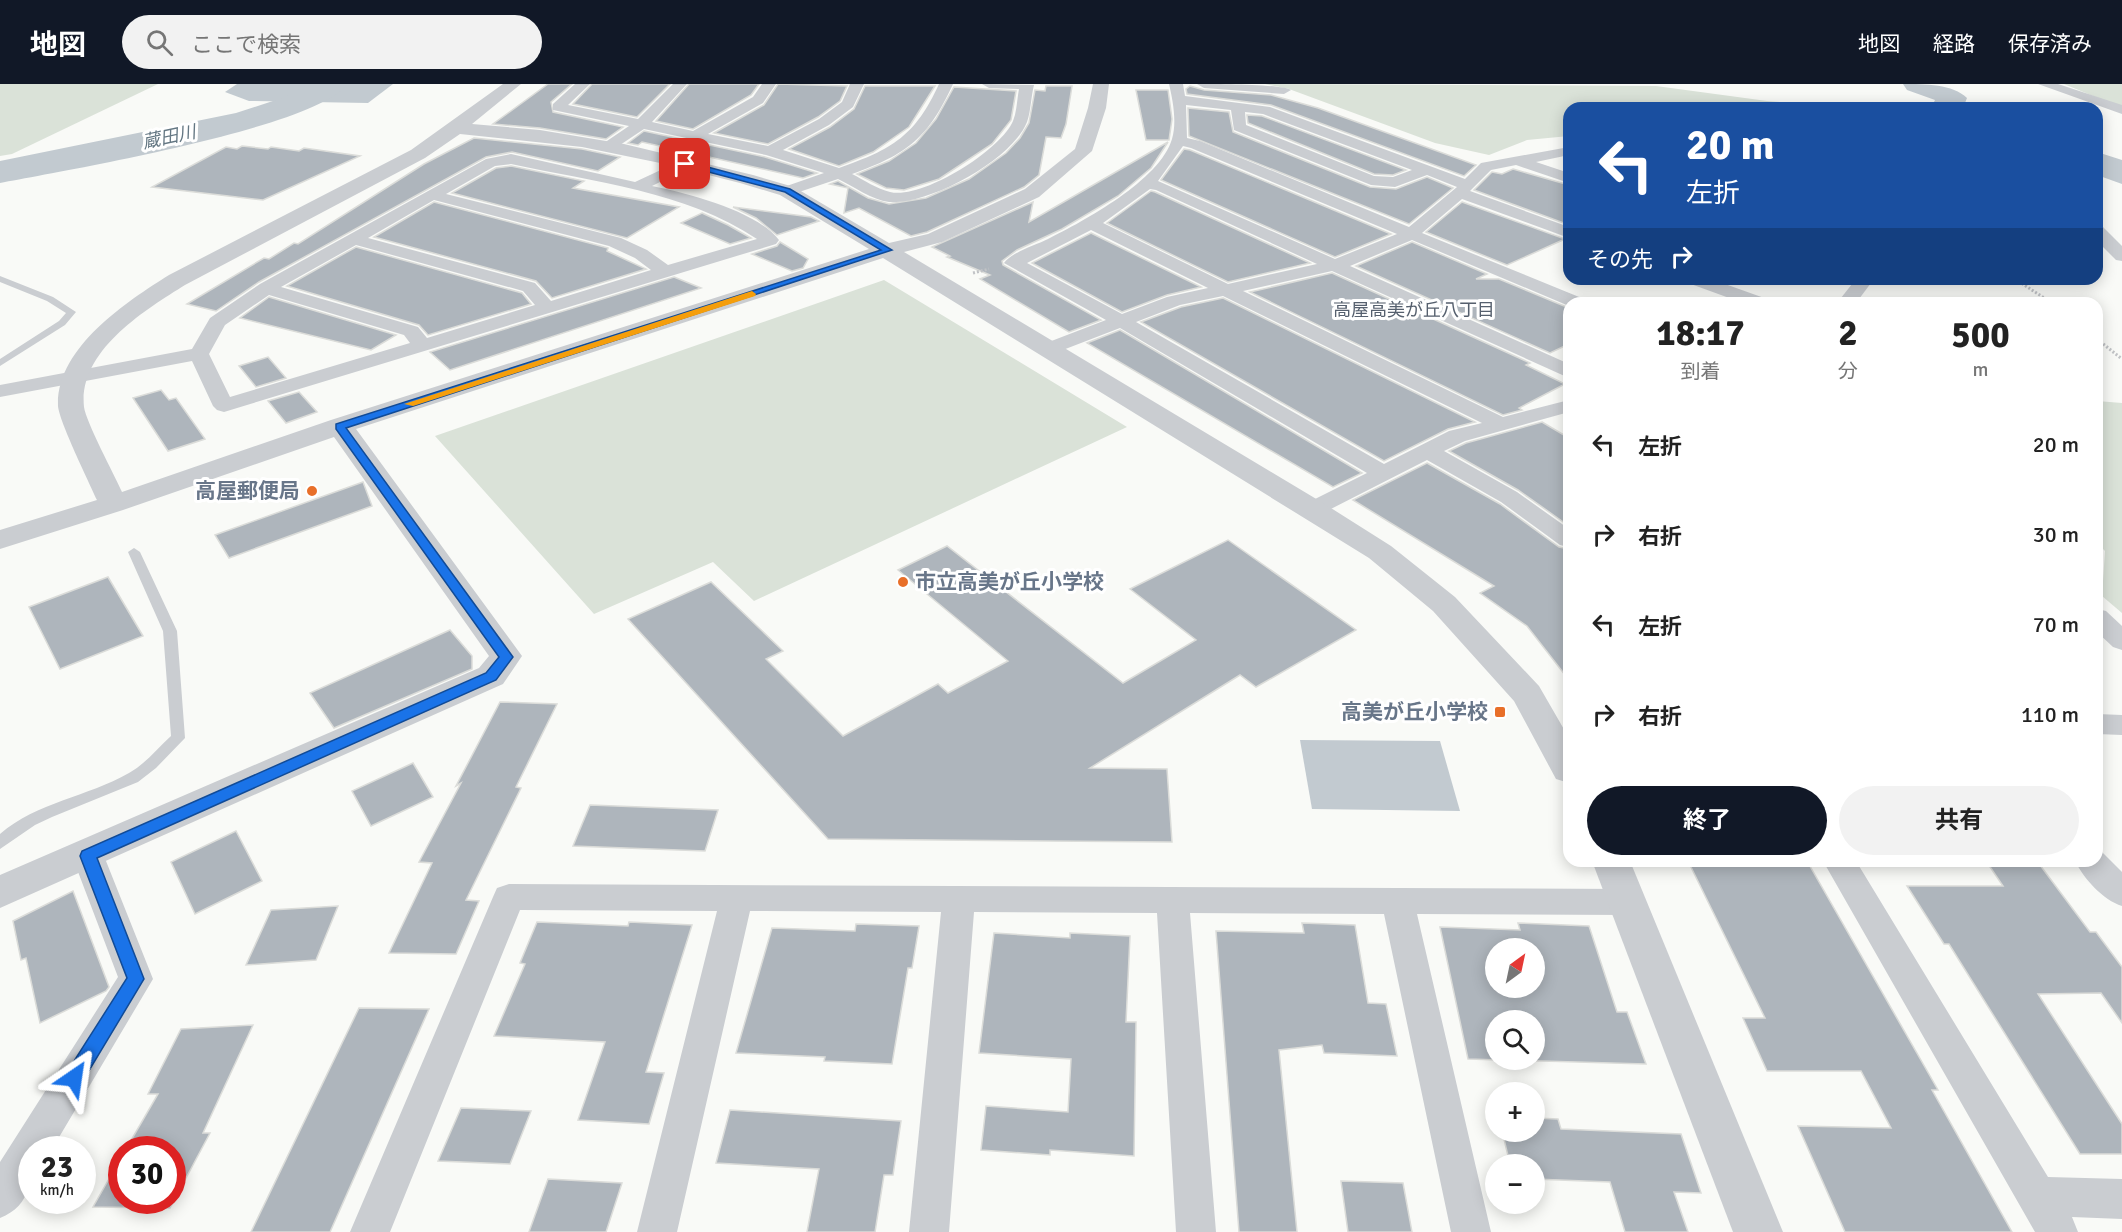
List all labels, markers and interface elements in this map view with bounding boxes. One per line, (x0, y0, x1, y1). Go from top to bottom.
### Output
search box (122, 15, 542, 69)
icon: search (143, 26, 176, 59)
text: 地図 (30, 28, 86, 62)
text: ここで検索 (191, 31, 301, 58)
text: 地図 (1858, 31, 1900, 57)
text: 経路 (1933, 31, 1975, 57)
text: 保存済み (2008, 31, 2092, 57)
water label: 蔵田川 (140, 120, 200, 153)
text: 20 m (1686, 120, 1775, 171)
icon: left (1587, 126, 1665, 204)
pin (659, 138, 710, 189)
icon: arrive (668, 147, 701, 180)
text: 左折 (1686, 177, 1740, 210)
icon: right (1665, 240, 1698, 273)
text: その先 (1587, 246, 1653, 273)
district label: 高屋高美が丘八丁目 (1333, 299, 1495, 321)
text: 18:17 (1656, 311, 1745, 356)
text: 2 (1838, 311, 1858, 356)
text: 500 (1951, 313, 2010, 358)
text: m (1973, 357, 1988, 382)
text: 到着 (1681, 359, 1721, 384)
text: 分 (1838, 359, 1858, 384)
icon: left (1587, 428, 1620, 461)
text: 20 m (2033, 431, 2079, 458)
text: 左折 (1638, 433, 1682, 460)
place label: 高屋郵便局 (195, 478, 300, 504)
marker: 高屋郵便局 (305, 484, 319, 498)
icon: right (1587, 518, 1620, 551)
text: 30 m (2033, 521, 2079, 548)
text: 右折 (1638, 523, 1682, 550)
place label: 市立高美が丘小学校 (915, 569, 1104, 595)
marker: 市立高美が丘小学校 (896, 575, 910, 589)
icon: left (1587, 608, 1620, 641)
text: 70 m (2033, 611, 2079, 638)
text: 左折 (1638, 613, 1682, 640)
icon: right (1587, 698, 1620, 731)
place label: 高美が丘小学校 (1341, 699, 1488, 725)
text: 110 m (2021, 701, 2079, 728)
text: 右折 (1638, 703, 1682, 730)
marker: 高美が丘小学校 (1493, 705, 1507, 719)
button: 終了 (1587, 786, 1827, 855)
button: 共有 (1839, 786, 2079, 855)
north arrow (1485, 938, 1545, 998)
map controls (1485, 938, 1545, 1214)
button: search (1485, 1010, 1545, 1070)
position arrow (42, 1046, 106, 1110)
button: + (1485, 1082, 1545, 1142)
speed limit sign: 30 (108, 1136, 186, 1214)
text: 23 (41, 1149, 73, 1186)
button: − (1485, 1154, 1545, 1214)
text: km/h (40, 1181, 74, 1199)

